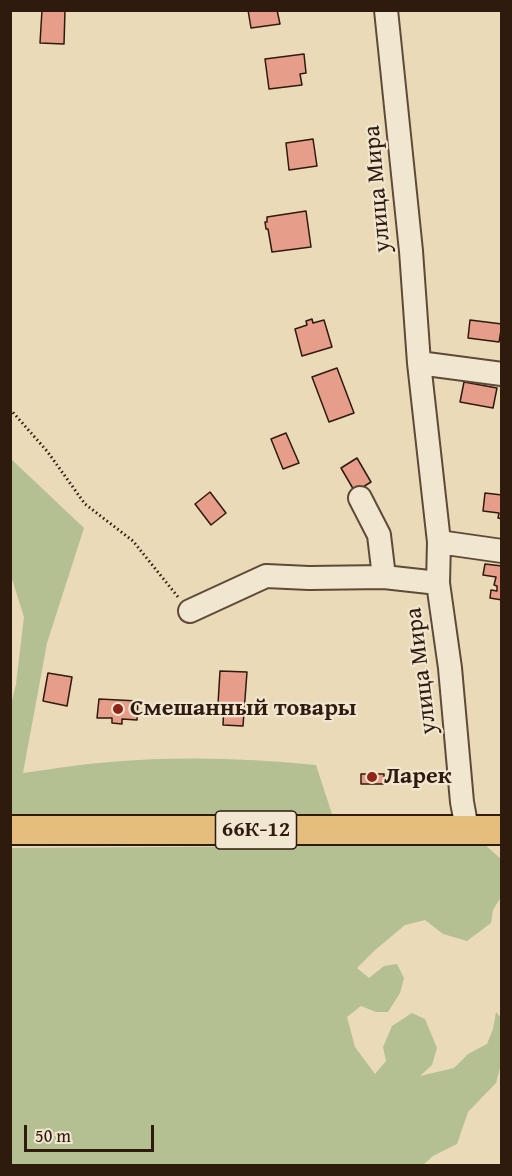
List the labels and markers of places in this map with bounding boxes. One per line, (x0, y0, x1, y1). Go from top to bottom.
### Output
place label: Смешанный товары (130, 695, 356, 723)
marker: Смешанный товары (111, 702, 125, 716)
place label: Ларек (384, 763, 452, 791)
marker: Ларек (365, 770, 379, 784)

